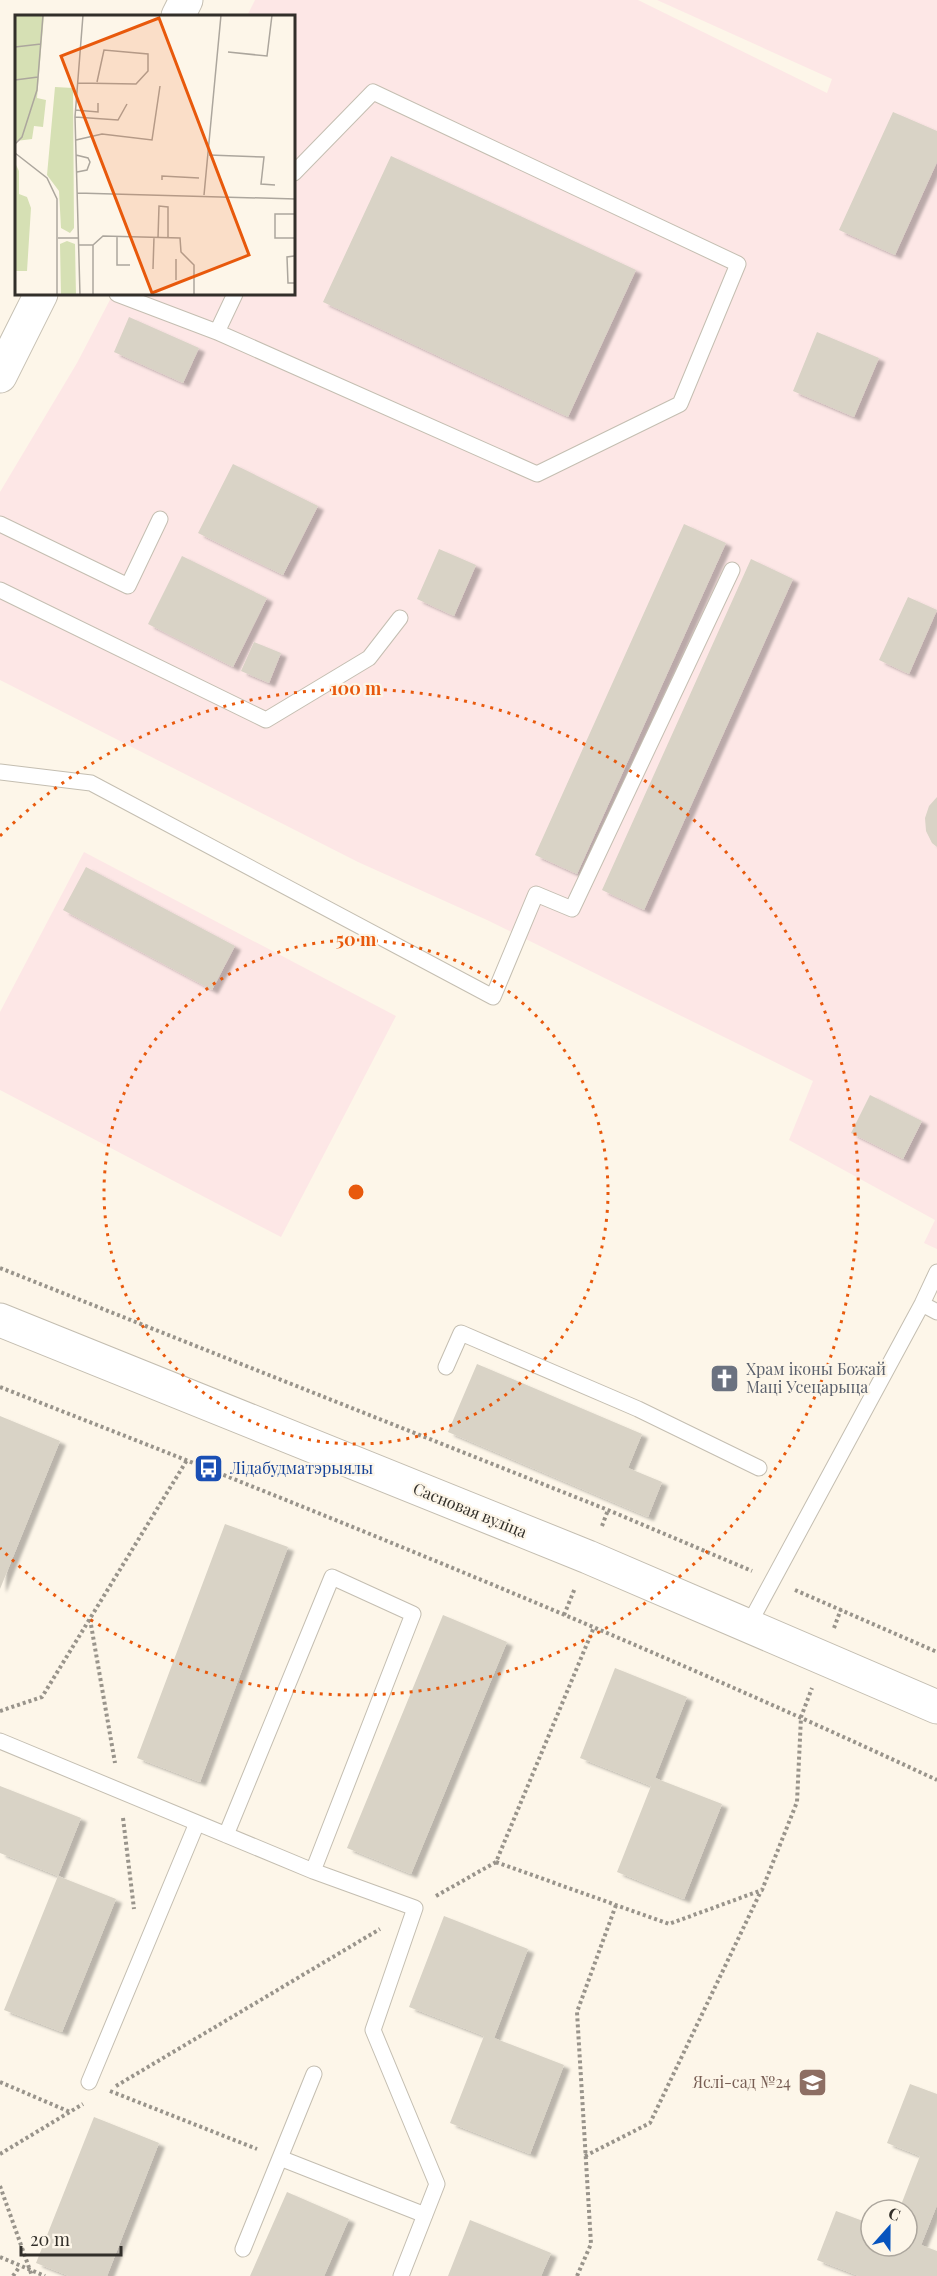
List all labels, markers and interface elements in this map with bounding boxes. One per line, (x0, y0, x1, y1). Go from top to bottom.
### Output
inset map (15, 15, 296, 296)
text: 100 m (331, 676, 382, 700)
text: 50 m (336, 927, 377, 951)
centre of rings (346, 1182, 366, 1202)
place label: Храм іконы Божай Маці Усецарыца (746, 1358, 886, 1397)
church icon: Храм іконы Божай Маці Усецарыца (709, 1362, 741, 1394)
bus stop icon: Лідабудматэрыялы (193, 1452, 225, 1484)
place label: Лідабудматэрыялы (229, 1457, 373, 1478)
street label: Сасновая вуліца (410, 1477, 530, 1542)
school or university icon: Яслі-сад №24 (796, 2066, 828, 2098)
place label: Яслі-сад №24 (692, 2071, 791, 2092)
north arrow (859, 2198, 919, 2258)
text: С (886, 2202, 904, 2225)
scale bar (21, 2219, 122, 2257)
text: 20 m (30, 2227, 70, 2251)

